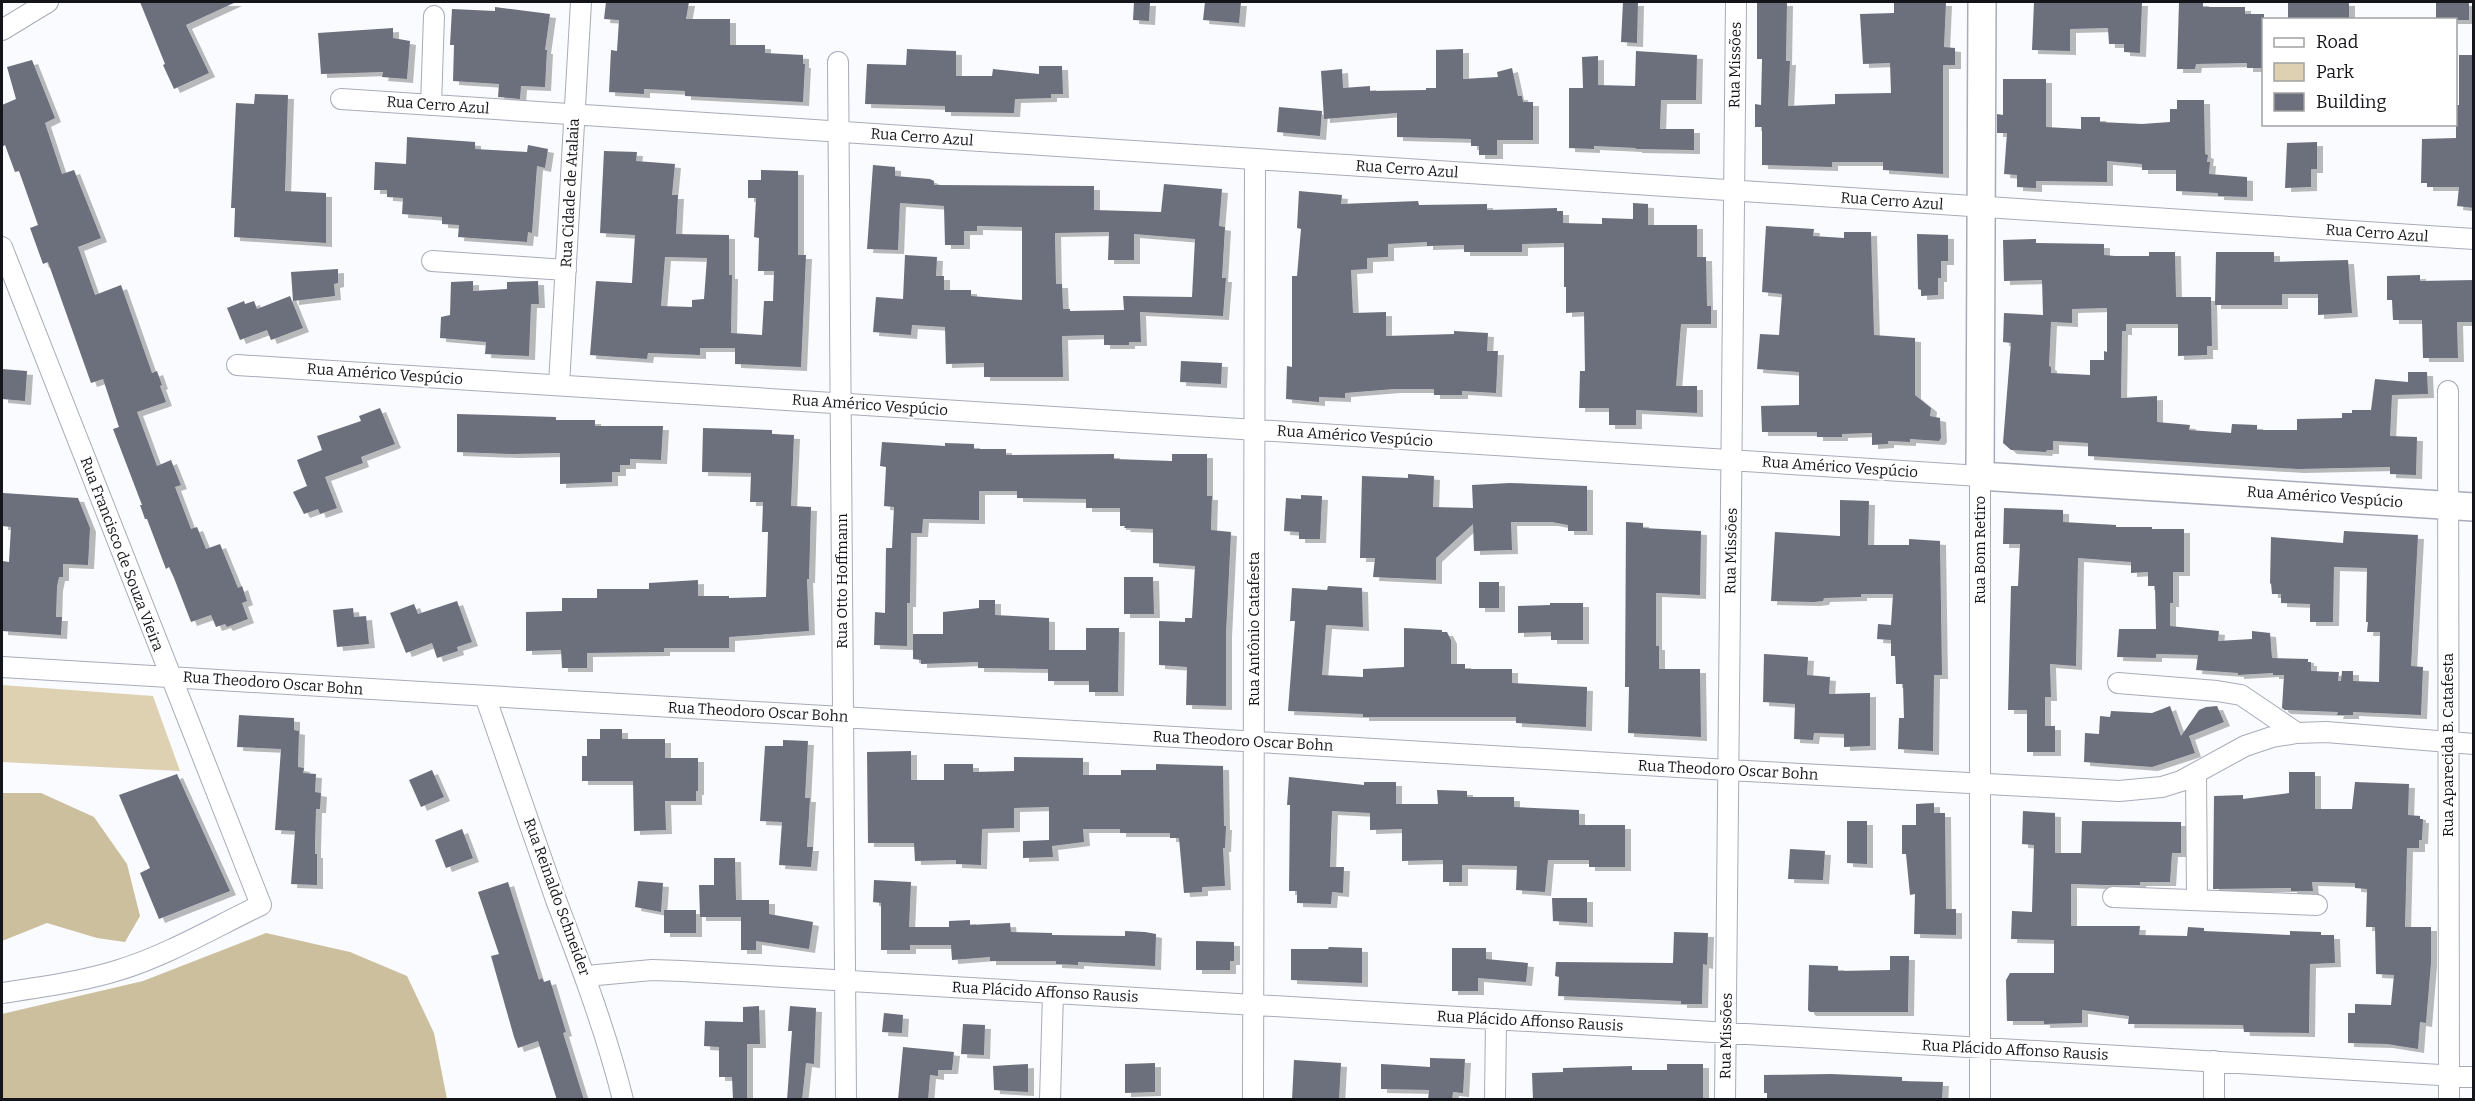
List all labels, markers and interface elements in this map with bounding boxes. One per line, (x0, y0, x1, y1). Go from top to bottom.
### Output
legend (2262, 18, 2457, 126)
street label: Rua Missões (1725, 22, 1745, 108)
text: Road (2316, 31, 2359, 53)
text: Park (2316, 61, 2355, 83)
text: Building (2316, 91, 2387, 113)
street label: Rua Cerro Azul (386, 92, 490, 118)
street label: Rua Cidade de Atalaia (557, 118, 583, 268)
street label: Rua Cerro Azul (870, 124, 974, 150)
street label: Rua Cerro Azul (1355, 156, 1459, 182)
street label: Rua Cerro Azul (1840, 188, 1944, 214)
street label: Rua Cerro Azul (2325, 220, 2429, 246)
street label: Rua Américo Vespúcio (306, 360, 464, 388)
street label: Rua Américo Vespúcio (791, 391, 949, 419)
street label: Rua Américo Vespúcio (1276, 422, 1434, 450)
street label: Rua Américo Vespúcio (1761, 453, 1919, 481)
street label: Rua Francisco de Souza Vieira (77, 454, 167, 654)
street label: Rua Américo Vespúcio (2246, 483, 2404, 511)
street label: Rua Bom Retiro (1971, 496, 1989, 604)
street label: Rua Missões (1721, 508, 1741, 594)
street label: Rua Otto Hoffmann (833, 513, 851, 649)
street label: Rua Antônio Catafesta (1245, 552, 1263, 706)
street label: Rua Aparecida B. Catafesta (2439, 653, 2457, 837)
street label: Rua Theodoro Oscar Bohn (182, 668, 364, 698)
street label: Rua Theodoro Oscar Bohn (667, 698, 849, 726)
street label: Rua Theodoro Oscar Bohn (1152, 727, 1334, 755)
street label: Rua Theodoro Oscar Bohn (1637, 756, 1819, 784)
street label: Rua Reinaldo Schneider (520, 816, 594, 979)
street label: Rua Plácido Affonso Rausis (951, 978, 1139, 1006)
street label: Rua Missões (1716, 993, 1736, 1079)
street label: Rua Plácido Affonso Rausis (1436, 1007, 1624, 1035)
street label: Rua Plácido Affonso Rausis (1921, 1036, 2109, 1064)

